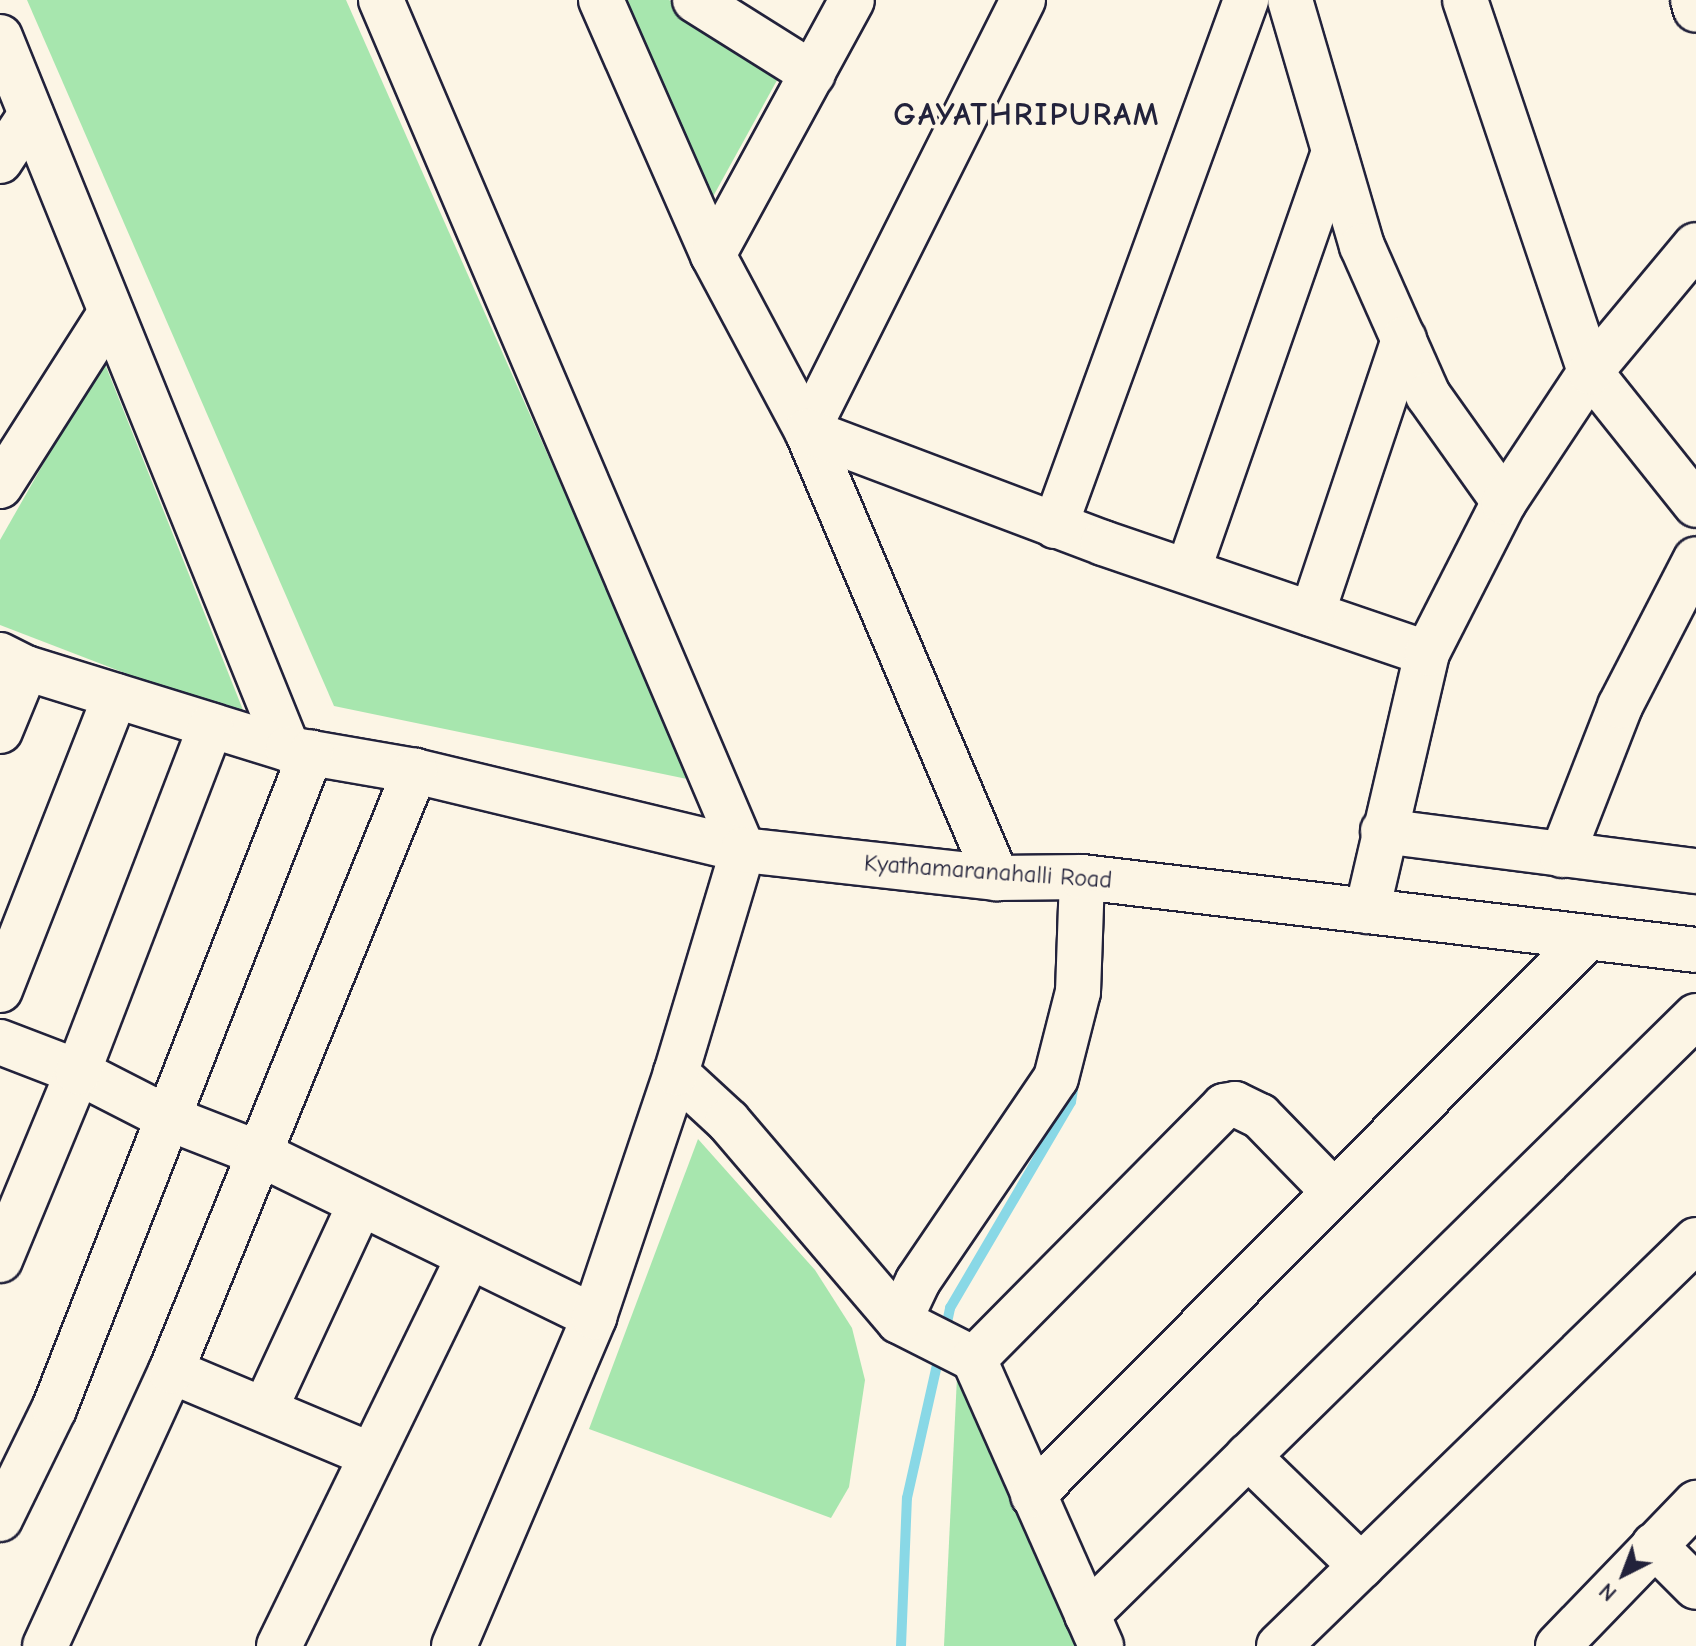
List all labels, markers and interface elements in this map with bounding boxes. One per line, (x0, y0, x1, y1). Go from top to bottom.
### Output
district label: GAYATHRIPURAM (893, 96, 1161, 134)
street label: Kyathamaranahalli Road (863, 849, 1113, 895)
north arrow (1584, 1534, 1664, 1614)
text: N (1594, 1577, 1622, 1606)

